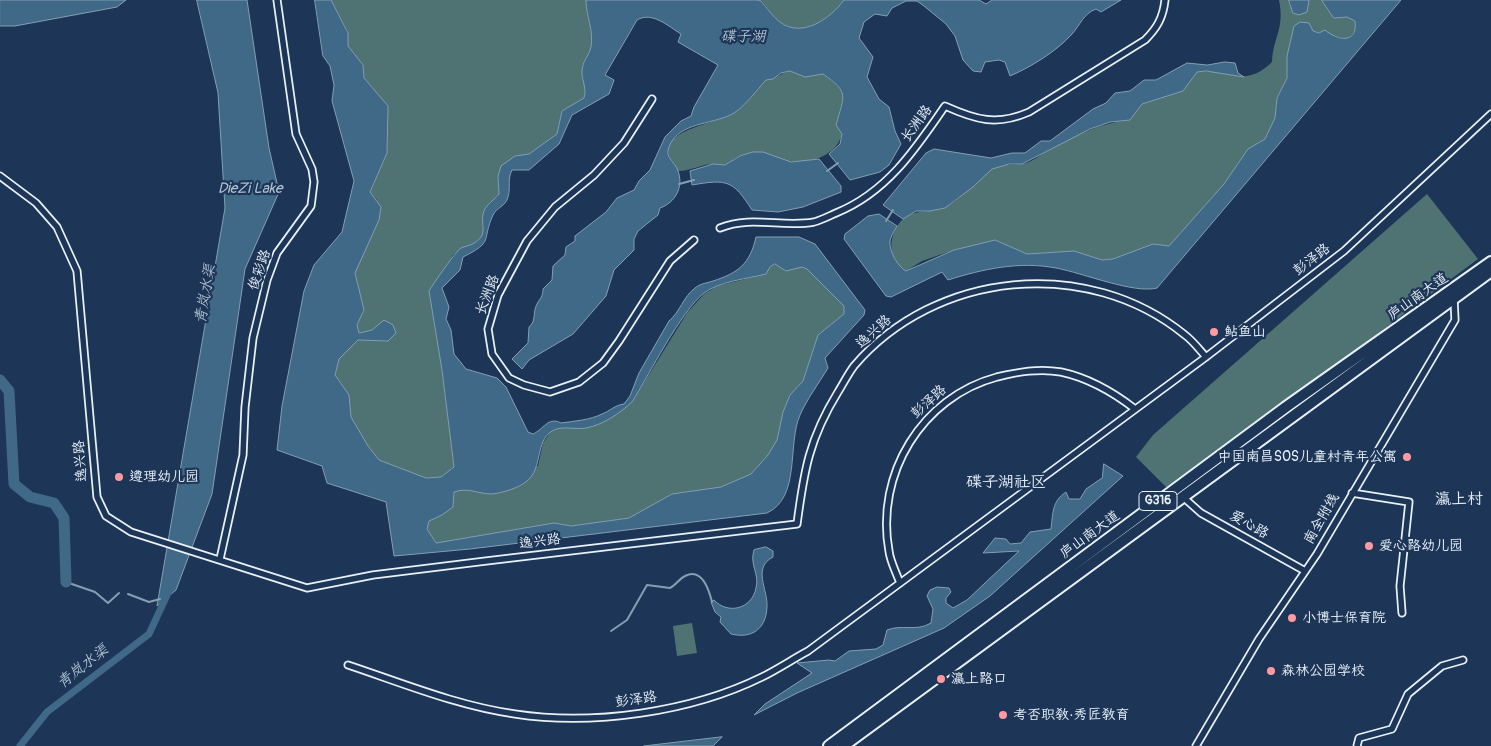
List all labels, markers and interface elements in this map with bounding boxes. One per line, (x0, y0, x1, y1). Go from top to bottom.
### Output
water label: 碟子湖 (721, 28, 765, 46)
street label: 长洲路 (898, 102, 936, 146)
water label: DieZi Lake (218, 180, 282, 198)
street label: 彭泽路 (1290, 240, 1334, 280)
street label: 俊彩路 (245, 247, 275, 293)
water label: 青岚水渠 (192, 263, 220, 325)
street label: 庐山南大道 (1385, 270, 1451, 324)
street label: 长洲路 (473, 272, 503, 318)
street label: 逸兴路 (853, 312, 895, 352)
place label: 鲇鱼山 (1224, 324, 1266, 340)
marker: 鲇鱼山 (1208, 326, 1220, 338)
street label: 彭泽路 (908, 382, 950, 422)
street label: 逸兴路 (71, 439, 91, 483)
place label: 中国南昌SOS儿童村青年公寓 (1218, 449, 1397, 465)
marker: 中国南昌SOS儿童村青年公寓 (1401, 451, 1413, 463)
place label: 遵理幼儿园 (129, 469, 199, 485)
marker: 遵理幼儿园 (113, 471, 125, 483)
district label: 碟子湖社区 (966, 473, 1046, 493)
district label: 瀛上村 (1435, 490, 1483, 510)
street label: 南全附线 (1301, 491, 1343, 547)
road number: G316 (1139, 492, 1177, 511)
street label: 爱心路 (1227, 507, 1271, 543)
street label: 庐山南大道 (1057, 508, 1123, 562)
street label: 逸兴路 (518, 531, 562, 553)
place label: 爱心路幼儿园 (1379, 538, 1463, 554)
marker: 爱心路幼儿园 (1363, 540, 1375, 552)
place label: 小博士保育院 (1302, 610, 1386, 626)
marker: 小博士保育院 (1286, 612, 1298, 624)
water label: 青岚水渠 (54, 641, 112, 693)
place label: 森林公园学校 (1281, 663, 1365, 679)
marker: 森林公园学校 (1265, 665, 1277, 677)
place label: 瀛上路口 (951, 671, 1007, 687)
marker: 瀛上路口 (935, 673, 947, 685)
street label: 彭泽路 (614, 689, 658, 711)
place label: 考否职教·秀匠教育 (1013, 707, 1130, 723)
marker: 考否职教·秀匠教育 (997, 709, 1009, 721)

